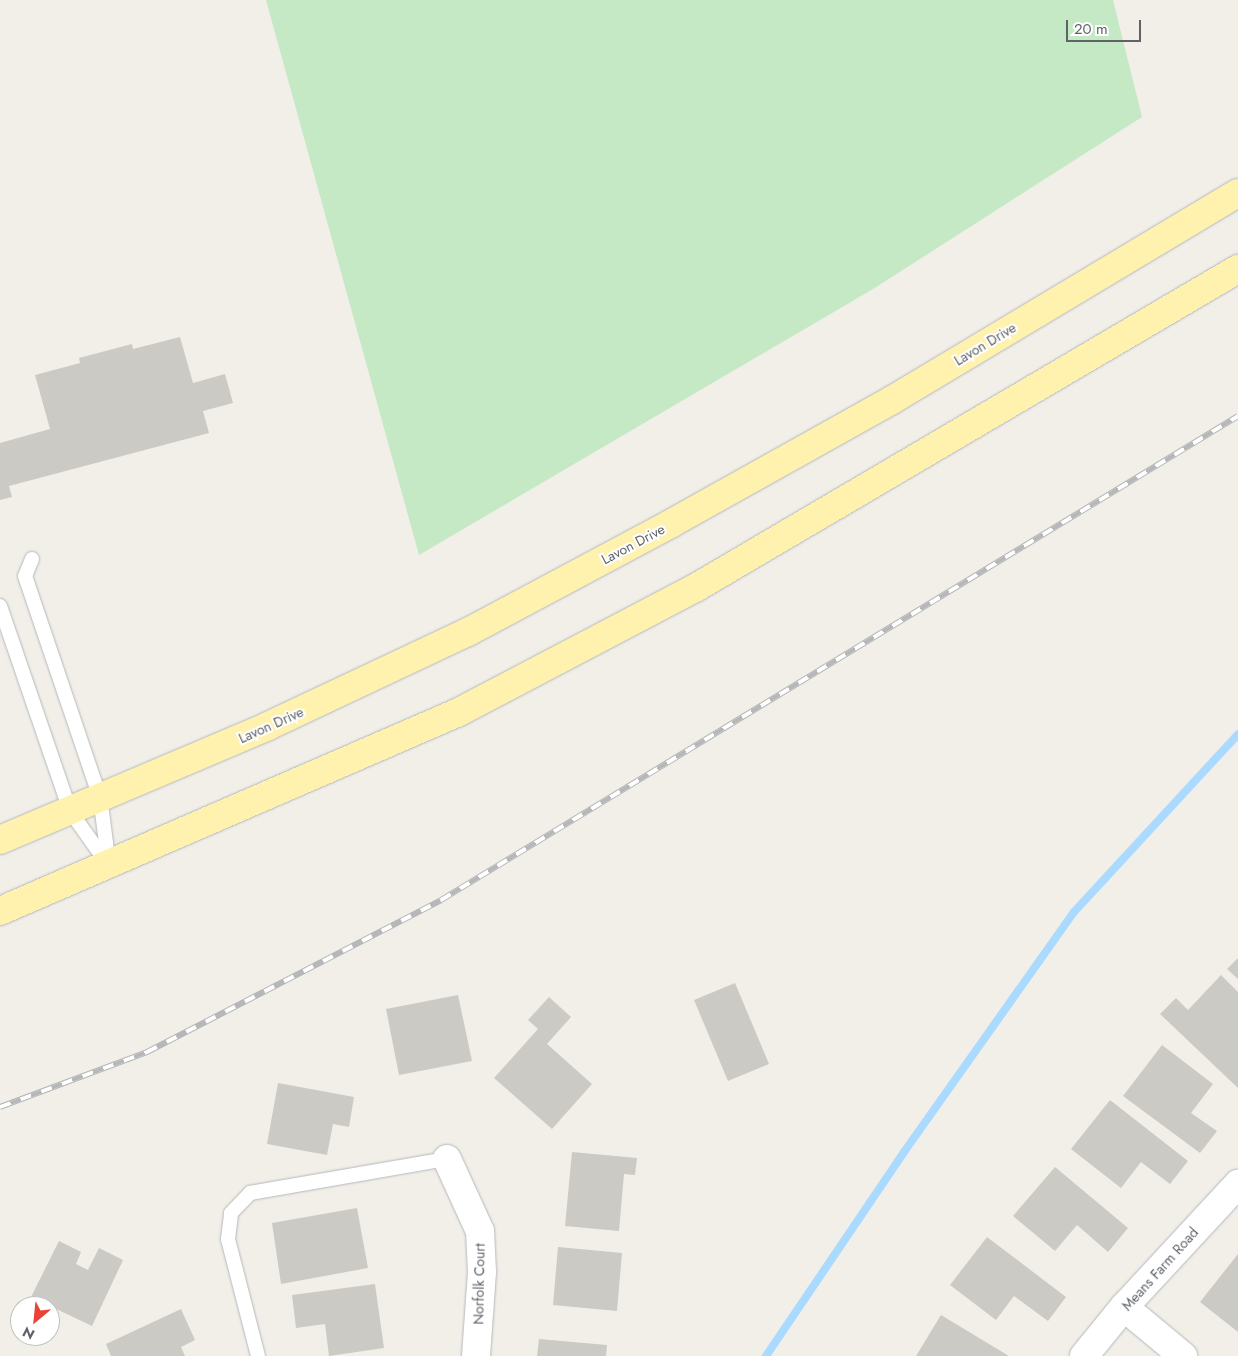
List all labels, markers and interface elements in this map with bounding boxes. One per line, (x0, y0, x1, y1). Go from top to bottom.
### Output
scale bar (1068, 10, 1143, 42)
text: 20 m (1074, 18, 1108, 40)
street label: Lavon Drive (951, 319, 1019, 369)
street label: Lavon Drive (598, 520, 668, 568)
street label: Lavon Drive (236, 703, 306, 747)
street label: Means Farm Road (1118, 1224, 1202, 1314)
street label: Norfolk Court (470, 1243, 488, 1325)
north arrow (10, 1296, 60, 1346)
text: N (19, 1322, 38, 1345)

